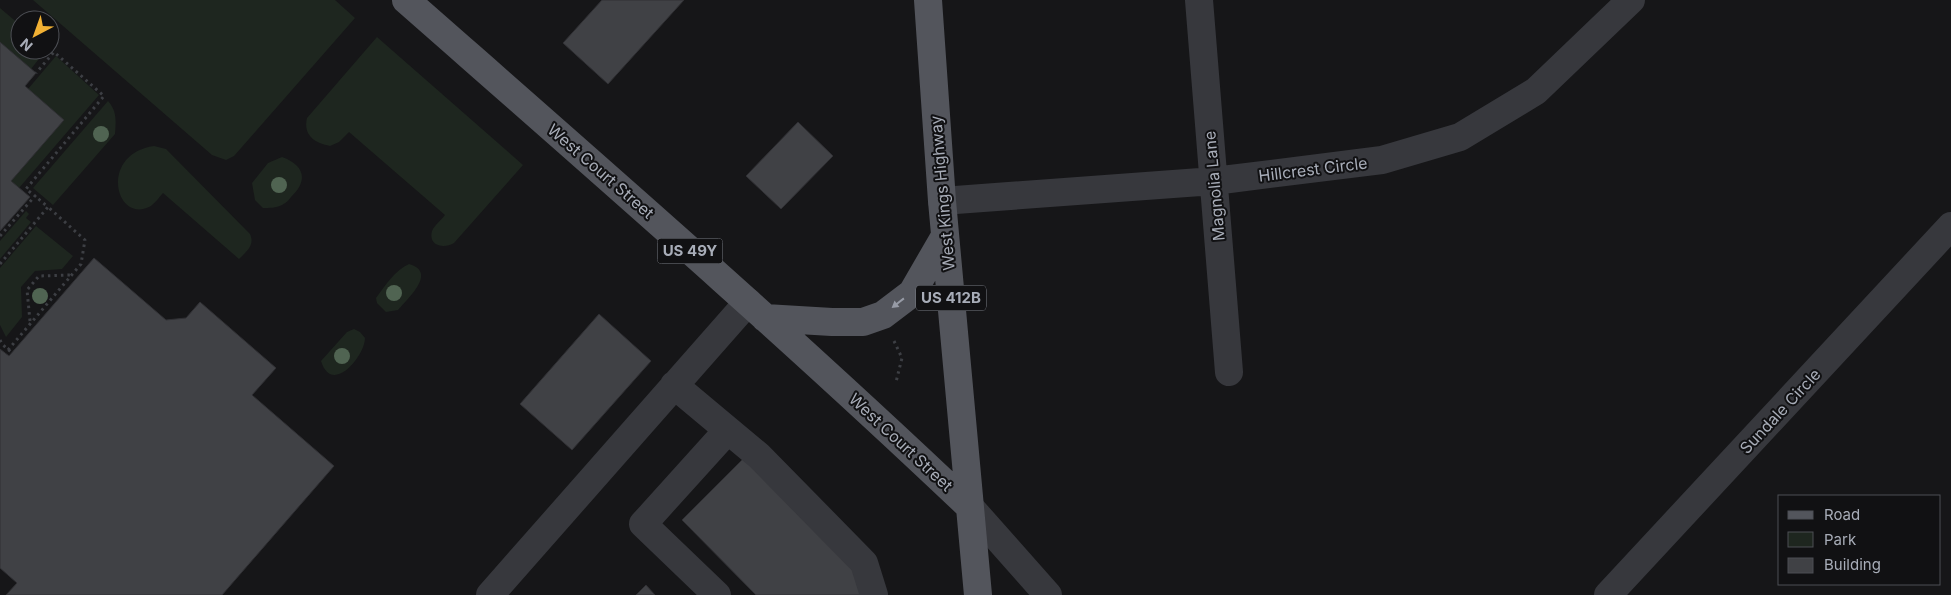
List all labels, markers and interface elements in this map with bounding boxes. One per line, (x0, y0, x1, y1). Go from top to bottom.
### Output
north arrow (10, 10, 60, 60)
text: N (17, 35, 36, 55)
street label: West Kings Highway (925, 115, 959, 271)
street label: West Court Street (544, 119, 658, 223)
street label: Magnolia Lane (1199, 130, 1229, 242)
street label: Hillcrest Circle (1257, 152, 1369, 186)
road number: US 49Y (658, 238, 722, 264)
road number: US 412B (916, 286, 986, 310)
one-way arrow (892, 298, 905, 309)
street label: Sundale Circle (1735, 364, 1825, 458)
street label: West Court Street (845, 389, 957, 495)
legend (1778, 495, 1941, 585)
text: Road (1824, 505, 1860, 524)
text: Park (1824, 530, 1857, 549)
text: Building (1824, 555, 1881, 574)

